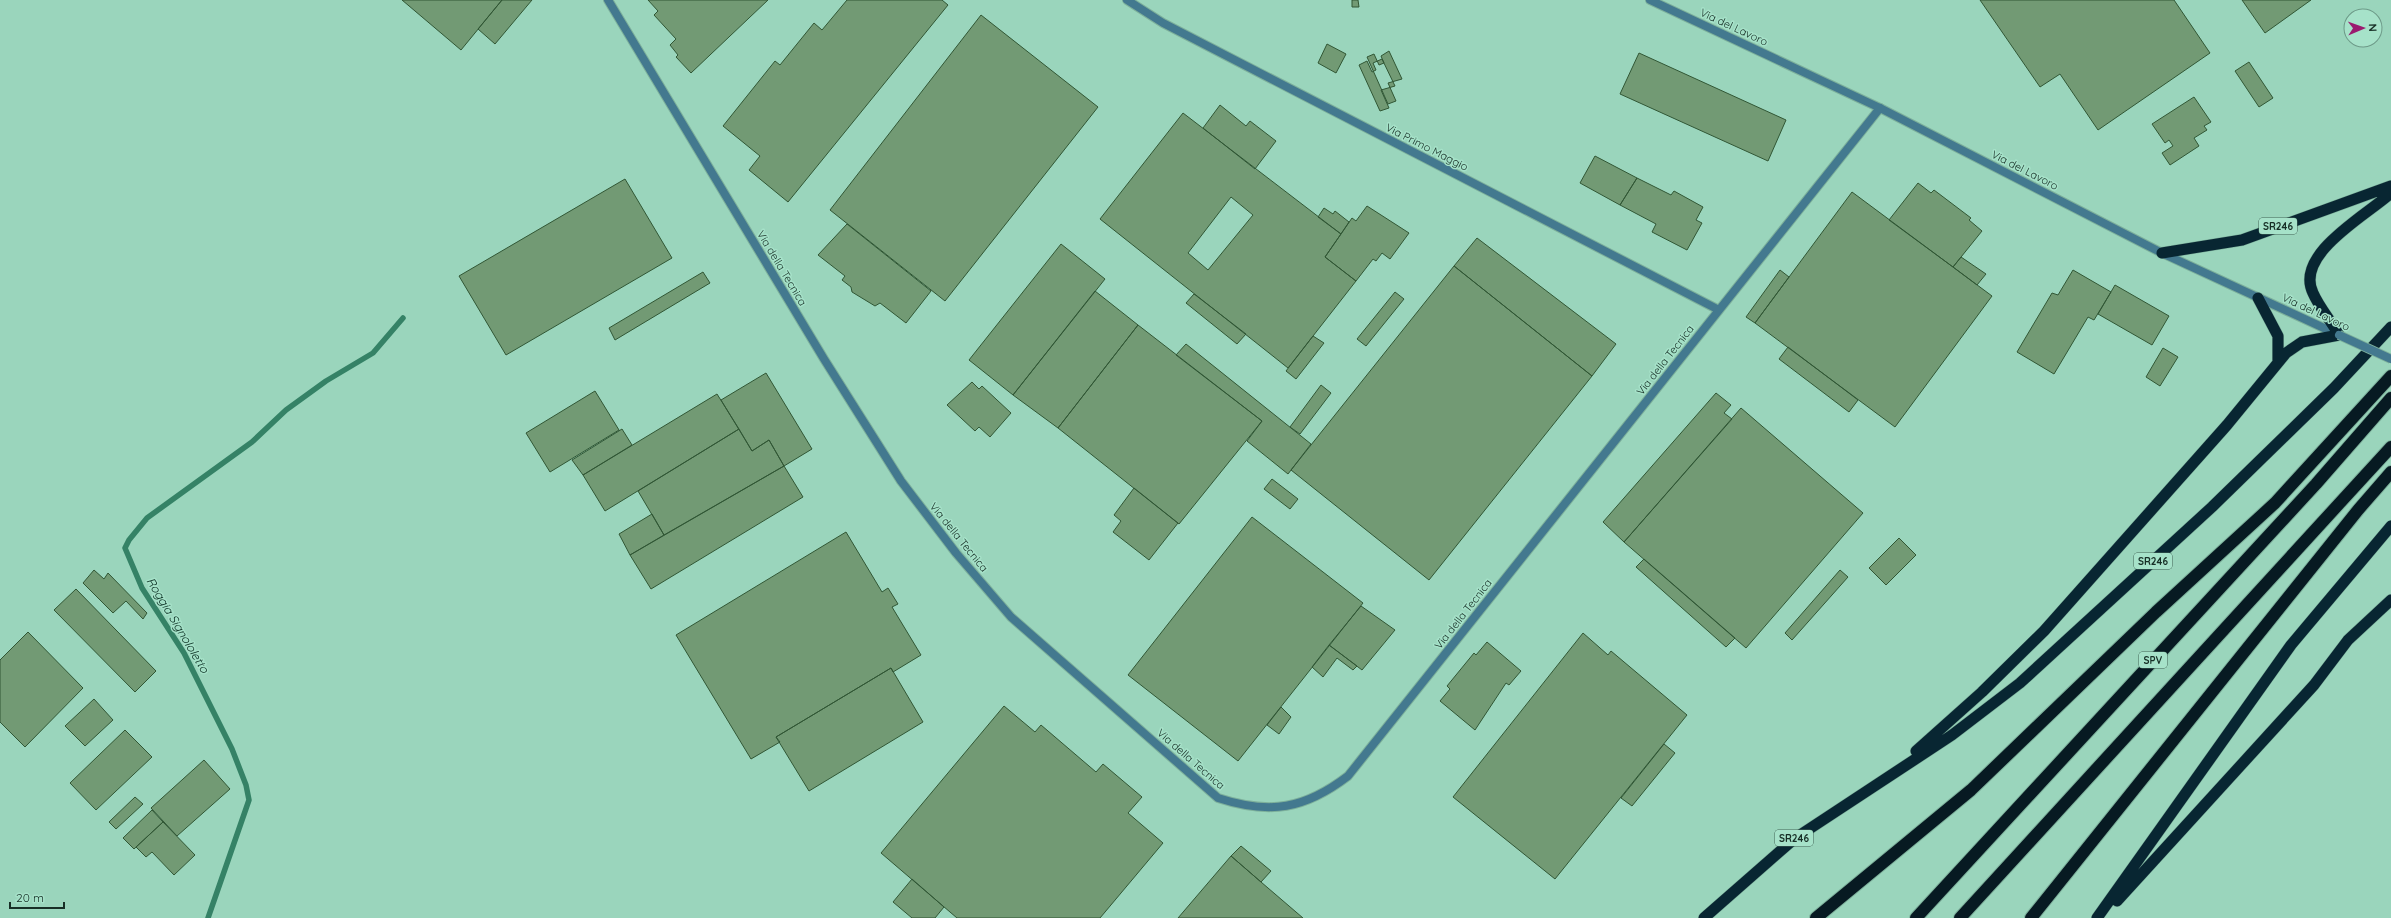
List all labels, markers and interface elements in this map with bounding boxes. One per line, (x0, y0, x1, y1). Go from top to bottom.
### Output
street label: Via del Lavoro (1698, 5, 1770, 49)
north arrow (2343, 8, 2383, 48)
text: N (2366, 23, 2380, 32)
street label: Via Primo Maggio (1383, 120, 1471, 174)
street label: Via del Lavoro (1989, 147, 2061, 193)
road number: SR246 (2259, 218, 2297, 234)
street label: Via della Tecnica (754, 228, 810, 308)
street label: Via del Lavoro (2280, 290, 2352, 334)
street label: Via della Tecnica (1633, 322, 1697, 398)
street label: Via della Tecnica (927, 499, 991, 575)
road number: SR246 (2134, 553, 2172, 569)
water label: Roggia Signololetto (144, 574, 213, 676)
street label: Via della Tecnica (1431, 576, 1495, 652)
road number: SPV (2139, 652, 2167, 668)
street label: Via della Tecnica (1154, 726, 1228, 792)
road number: SR246 (1775, 830, 1813, 846)
scale bar (10, 884, 64, 910)
text: 20 m (16, 890, 44, 905)

